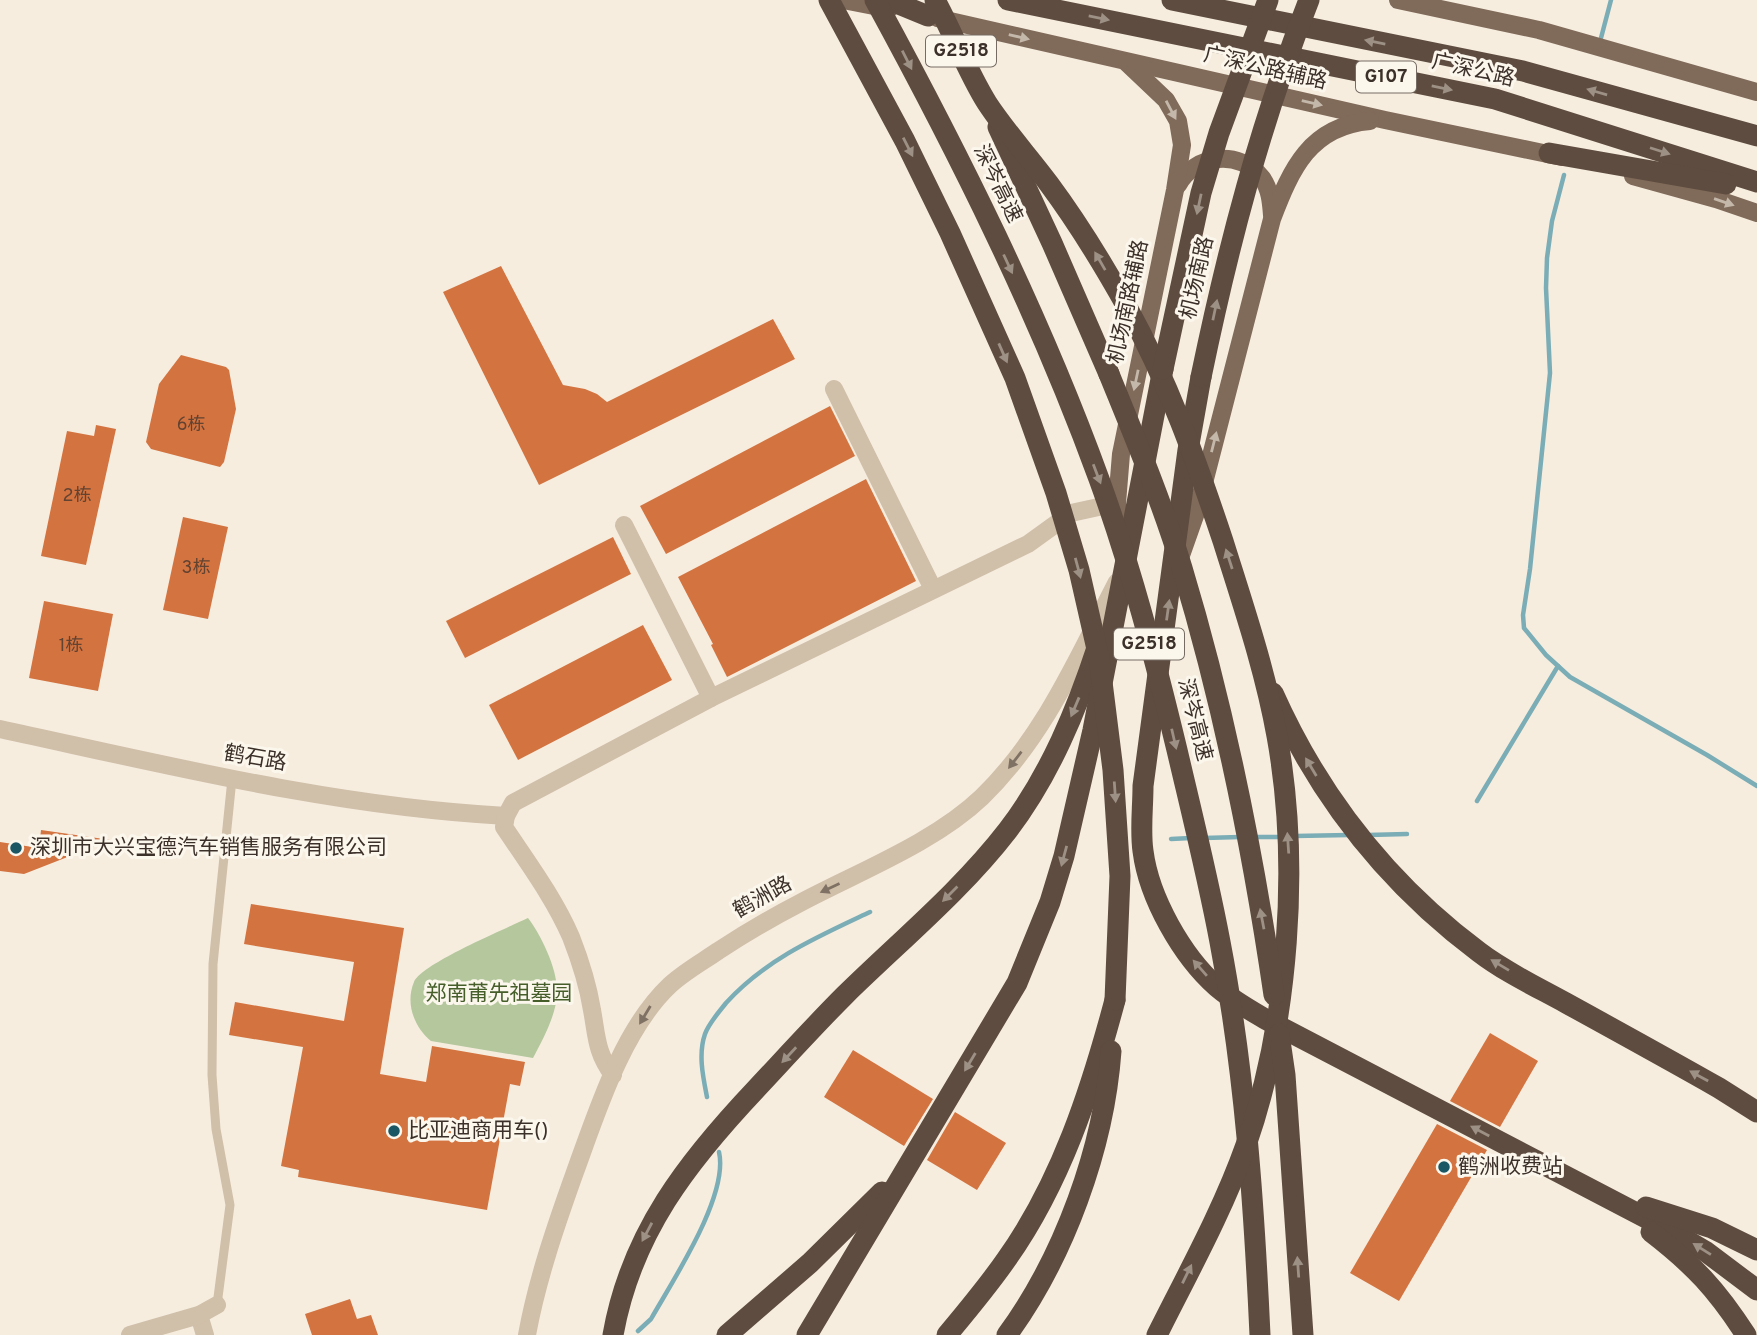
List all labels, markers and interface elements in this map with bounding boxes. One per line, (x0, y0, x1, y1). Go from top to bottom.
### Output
one-way arrow (1088, 13, 1110, 24)
one-way arrow (1008, 31, 1030, 42)
road number: G2518 (926, 36, 996, 66)
one-way arrow (1364, 37, 1386, 48)
street label: 广深公路辅路 (1201, 42, 1329, 96)
street label: 广深公路 (1429, 48, 1517, 94)
one-way arrow (902, 50, 913, 70)
road number: G107 (1356, 61, 1416, 92)
one-way arrow (1431, 83, 1453, 94)
one-way arrow (1586, 86, 1608, 97)
one-way arrow (1301, 98, 1323, 109)
one-way arrow (1165, 100, 1177, 120)
one-way arrow (902, 137, 913, 157)
street label: 深岑高速 (966, 140, 1028, 228)
one-way arrow (1650, 146, 1671, 157)
one-way arrow (1193, 193, 1204, 215)
one-way arrow (1714, 197, 1735, 207)
street label: 机场南路 (1175, 234, 1221, 322)
street label: 机场南路辅路 (1103, 238, 1155, 366)
one-way arrow (1094, 252, 1106, 271)
one-way arrow (1002, 254, 1014, 274)
one-way arrow (1209, 299, 1220, 321)
one-way arrow (997, 343, 1009, 363)
one-way arrow (1131, 369, 1142, 391)
house number: 6栋 (177, 414, 205, 437)
one-way arrow (1209, 431, 1220, 453)
one-way arrow (1092, 463, 1103, 484)
house number: 2栋 (62, 485, 92, 508)
one-way arrow (1223, 548, 1233, 569)
house number: 3栋 (182, 557, 210, 580)
one-way arrow (1073, 557, 1084, 579)
one-way arrow (1163, 599, 1174, 621)
road number: G2518 (1114, 628, 1184, 660)
house number: 1栋 (59, 635, 83, 658)
street label: 深岑高速 (1171, 676, 1217, 764)
one-way arrow (1069, 696, 1080, 717)
one-way arrow (1169, 728, 1180, 750)
street label: 鹤石路 (222, 740, 288, 778)
one-way arrow (1008, 750, 1023, 768)
one-way arrow (1305, 758, 1317, 777)
one-way arrow (1109, 781, 1120, 803)
one-way arrow (1282, 832, 1293, 854)
place label: 深圳市大兴宝德汽车销售服务有限公司 (30, 835, 387, 862)
marker: 深圳市大兴宝德汽车销售服务有限公司 (8, 840, 24, 856)
one-way arrow (1058, 845, 1069, 867)
street label: 鹤洲路 (729, 871, 797, 925)
one-way arrow (820, 883, 841, 894)
one-way arrow (941, 886, 958, 903)
one-way arrow (1256, 908, 1267, 930)
one-way arrow (1192, 959, 1208, 977)
one-way arrow (1491, 959, 1510, 972)
park label: 郑南莆先祖墓园 (426, 981, 573, 1008)
one-way arrow (639, 1006, 651, 1025)
one-way arrow (781, 1046, 797, 1063)
one-way arrow (965, 1052, 977, 1072)
one-way arrow (1689, 1070, 1709, 1082)
place label: 比亚迪商用车() (408, 1118, 548, 1145)
marker: 比亚迪商用车() (386, 1123, 402, 1139)
one-way arrow (1470, 1125, 1490, 1137)
place label: 鹤洲收费站 (1458, 1154, 1563, 1181)
marker: 鹤洲收费站 (1436, 1159, 1452, 1175)
one-way arrow (642, 1222, 653, 1242)
one-way arrow (1692, 1243, 1712, 1256)
one-way arrow (1293, 1256, 1304, 1278)
one-way arrow (1182, 1264, 1193, 1284)

